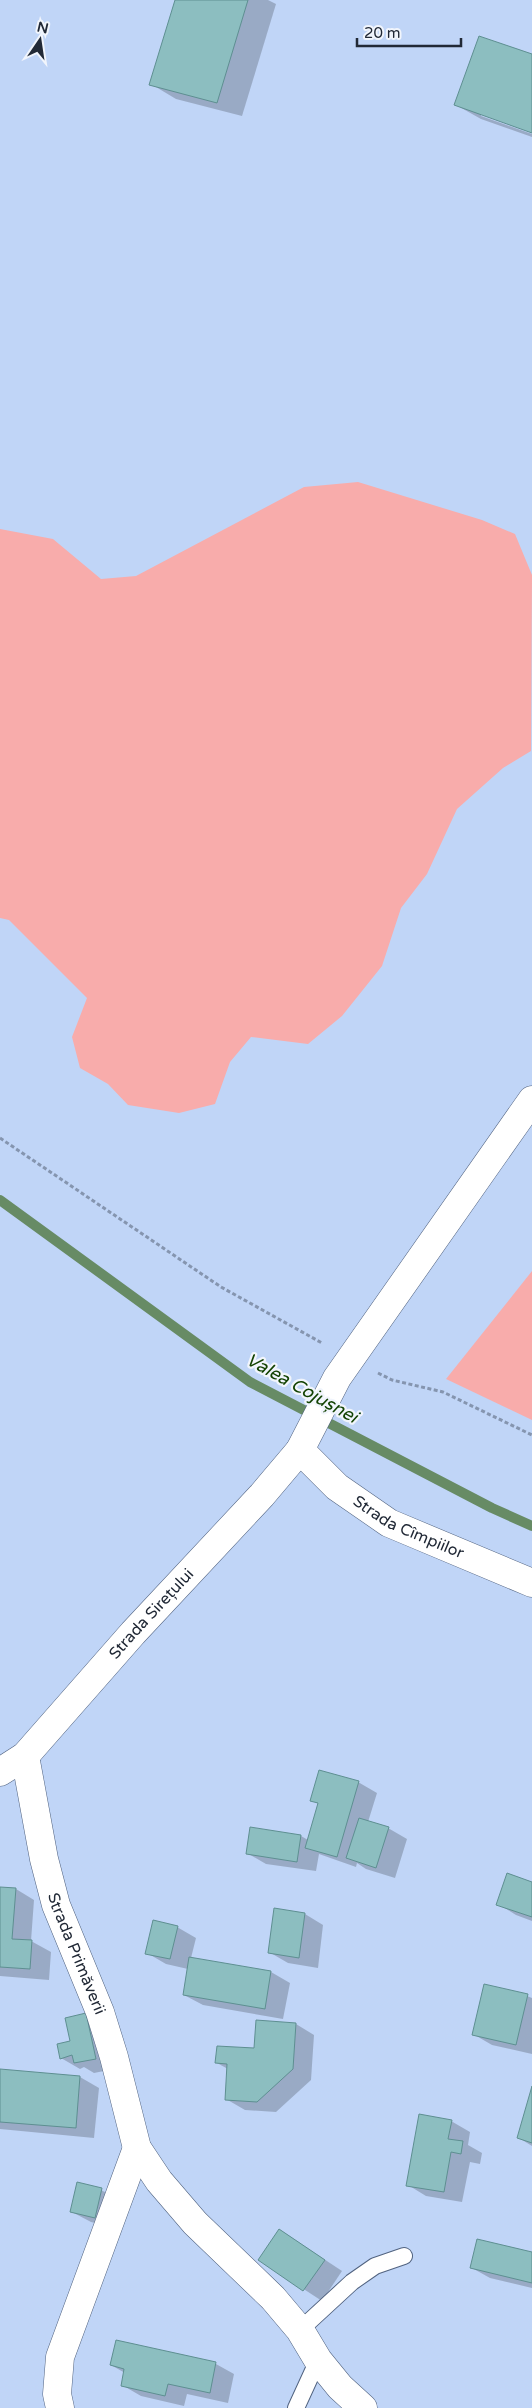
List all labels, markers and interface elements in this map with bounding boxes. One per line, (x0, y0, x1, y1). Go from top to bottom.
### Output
north arrow (15, 15, 65, 65)
scale bar (357, 15, 461, 47)
text: N (35, 18, 50, 37)
text: 20 m (364, 24, 401, 42)
water label: Valea Cojușnei (242, 1348, 364, 1429)
street label: Strada Cîmpiilor (349, 1491, 468, 1564)
street label: Strada Sirețului (105, 1564, 198, 1663)
street label: Strada Primăverii (43, 1891, 110, 2018)

